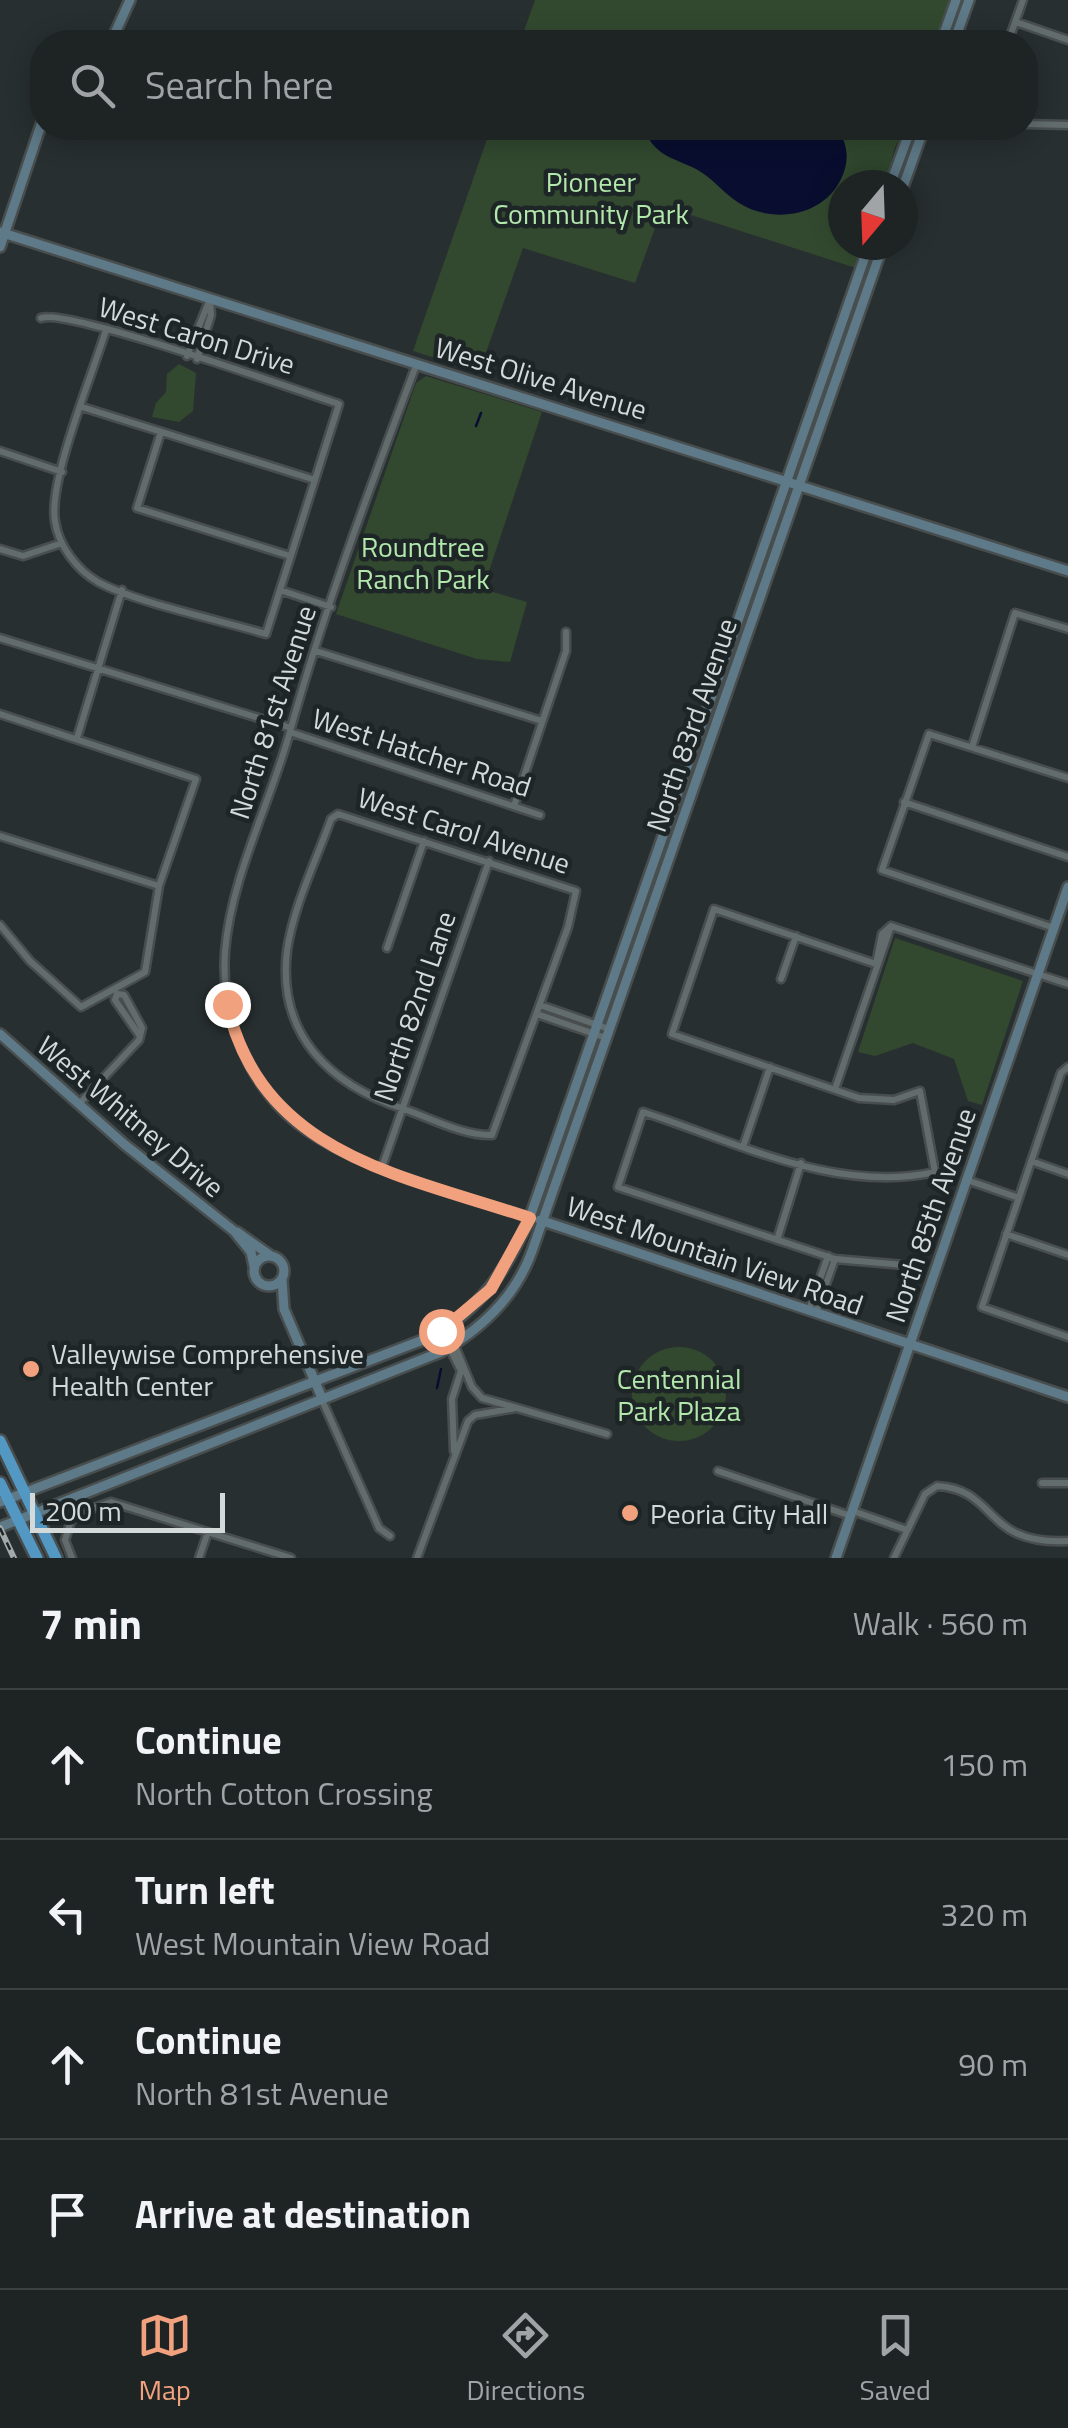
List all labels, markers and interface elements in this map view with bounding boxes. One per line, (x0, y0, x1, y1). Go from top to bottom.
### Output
search box (30, 30, 1038, 140)
text: Search here (145, 56, 333, 114)
icon: search (65, 58, 120, 113)
park label: Pioneer Community Park (493, 160, 689, 235)
north arrow (828, 170, 918, 260)
street label: West Caron Drive (94, 285, 300, 385)
street label: West Olive Avenue (430, 325, 652, 431)
park label: Roundtree Ranch Park (356, 525, 490, 600)
street label: North 81st Avenue (217, 600, 327, 824)
street label: North 83rd Avenue (634, 612, 748, 838)
street label: West Hatcher Road (307, 696, 537, 808)
street label: West Carol Avenue (352, 775, 576, 885)
street label: North 82nd Lane (361, 905, 467, 1107)
route end (205, 982, 251, 1028)
street label: West Whitney Drive (28, 1025, 234, 1207)
street label: North 85th Avenue (873, 1102, 987, 1328)
street label: West Mountain View Road (561, 1184, 869, 1326)
route start (419, 1309, 465, 1355)
place label: Valleywise Comprehensive Health Center (51, 1332, 364, 1407)
park label: Centennial Park Plaza (617, 1357, 741, 1432)
marker: Valleywise Comprehensive Health Center (20, 1358, 42, 1380)
scale bar (30, 1488, 225, 1532)
text: 200 m (45, 1489, 122, 1532)
place label: Peoria City Hall (650, 1492, 828, 1535)
marker: Peoria City Hall (619, 1502, 641, 1524)
text: 7 min (40, 1591, 142, 1655)
text: Walk · 560 m (853, 1599, 1028, 1647)
text: Continue (135, 1711, 282, 1769)
icon: ahead (40, 1737, 95, 1792)
text: 150 m (940, 1740, 1028, 1788)
text: North Cotton Crossing (135, 1769, 433, 1817)
text: Turn left (135, 1861, 275, 1919)
icon: left (40, 1887, 95, 1942)
text: 320 m (940, 1890, 1028, 1938)
text: West Mountain View Road (135, 1919, 491, 1967)
text: Continue (135, 2011, 282, 2069)
icon: ahead (40, 2037, 95, 2092)
text: 90 m (958, 2040, 1028, 2088)
text: North 81st Avenue (135, 2069, 389, 2117)
text: Arrive at destination (135, 2185, 471, 2243)
icon: arrive (40, 2187, 95, 2242)
tab: Map (137, 2308, 192, 2411)
tab: Directions (466, 2308, 585, 2411)
tab: Saved (860, 2308, 931, 2411)

